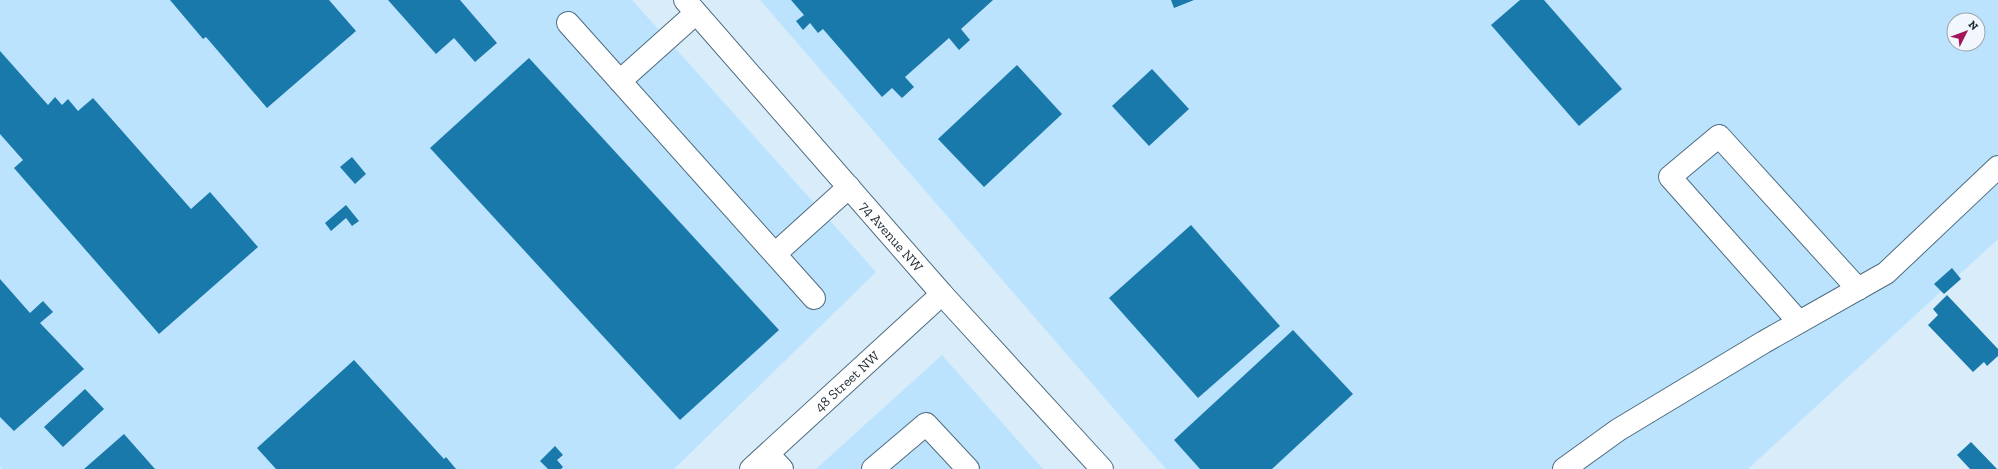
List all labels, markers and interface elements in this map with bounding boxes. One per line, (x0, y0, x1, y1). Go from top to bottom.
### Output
north arrow (1946, 12, 1986, 52)
text: N (1965, 18, 1981, 34)
street label: 74 Avenue NW (856, 198, 927, 275)
street label: 48 Street NW (811, 347, 883, 415)

